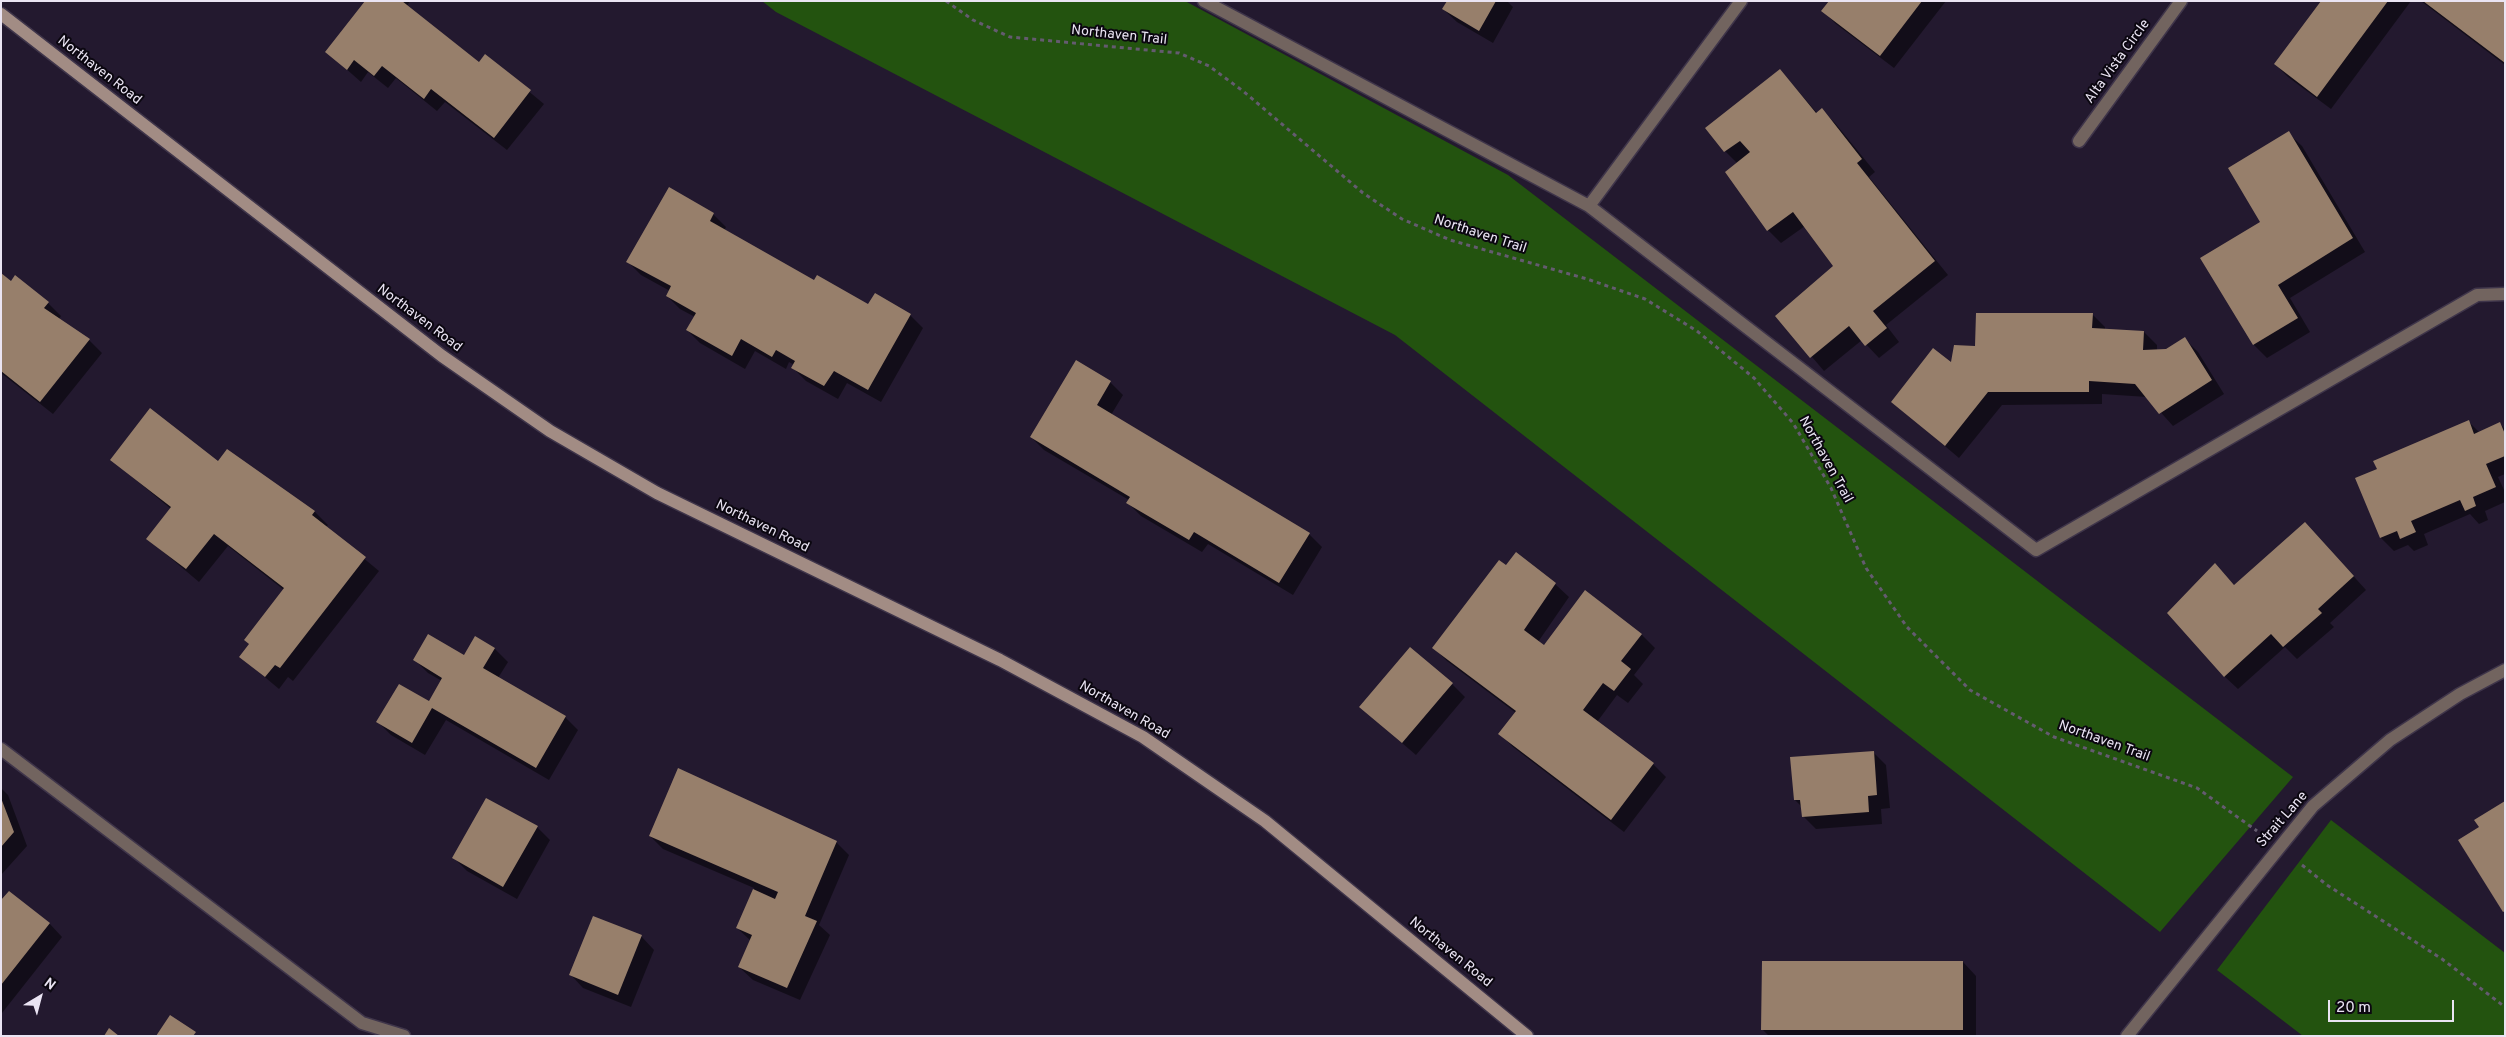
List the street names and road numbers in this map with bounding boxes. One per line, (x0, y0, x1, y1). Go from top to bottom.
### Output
street label: Alta Vista Circle (2082, 17, 2154, 107)
street label: Northaven Trail (1070, 23, 1168, 49)
street label: Northaven Road (54, 33, 144, 109)
street label: Northaven Trail (1432, 212, 1528, 258)
street label: Northaven Road (373, 282, 465, 356)
street label: Northaven Trail (1794, 414, 1856, 506)
street label: Northaven Road (712, 497, 812, 557)
street label: Northaven Road (1076, 678, 1172, 744)
street label: Northaven Trail (2056, 718, 2152, 766)
street label: Strait Lane (2254, 789, 2312, 851)
street label: Northaven Road (1405, 914, 1495, 992)

